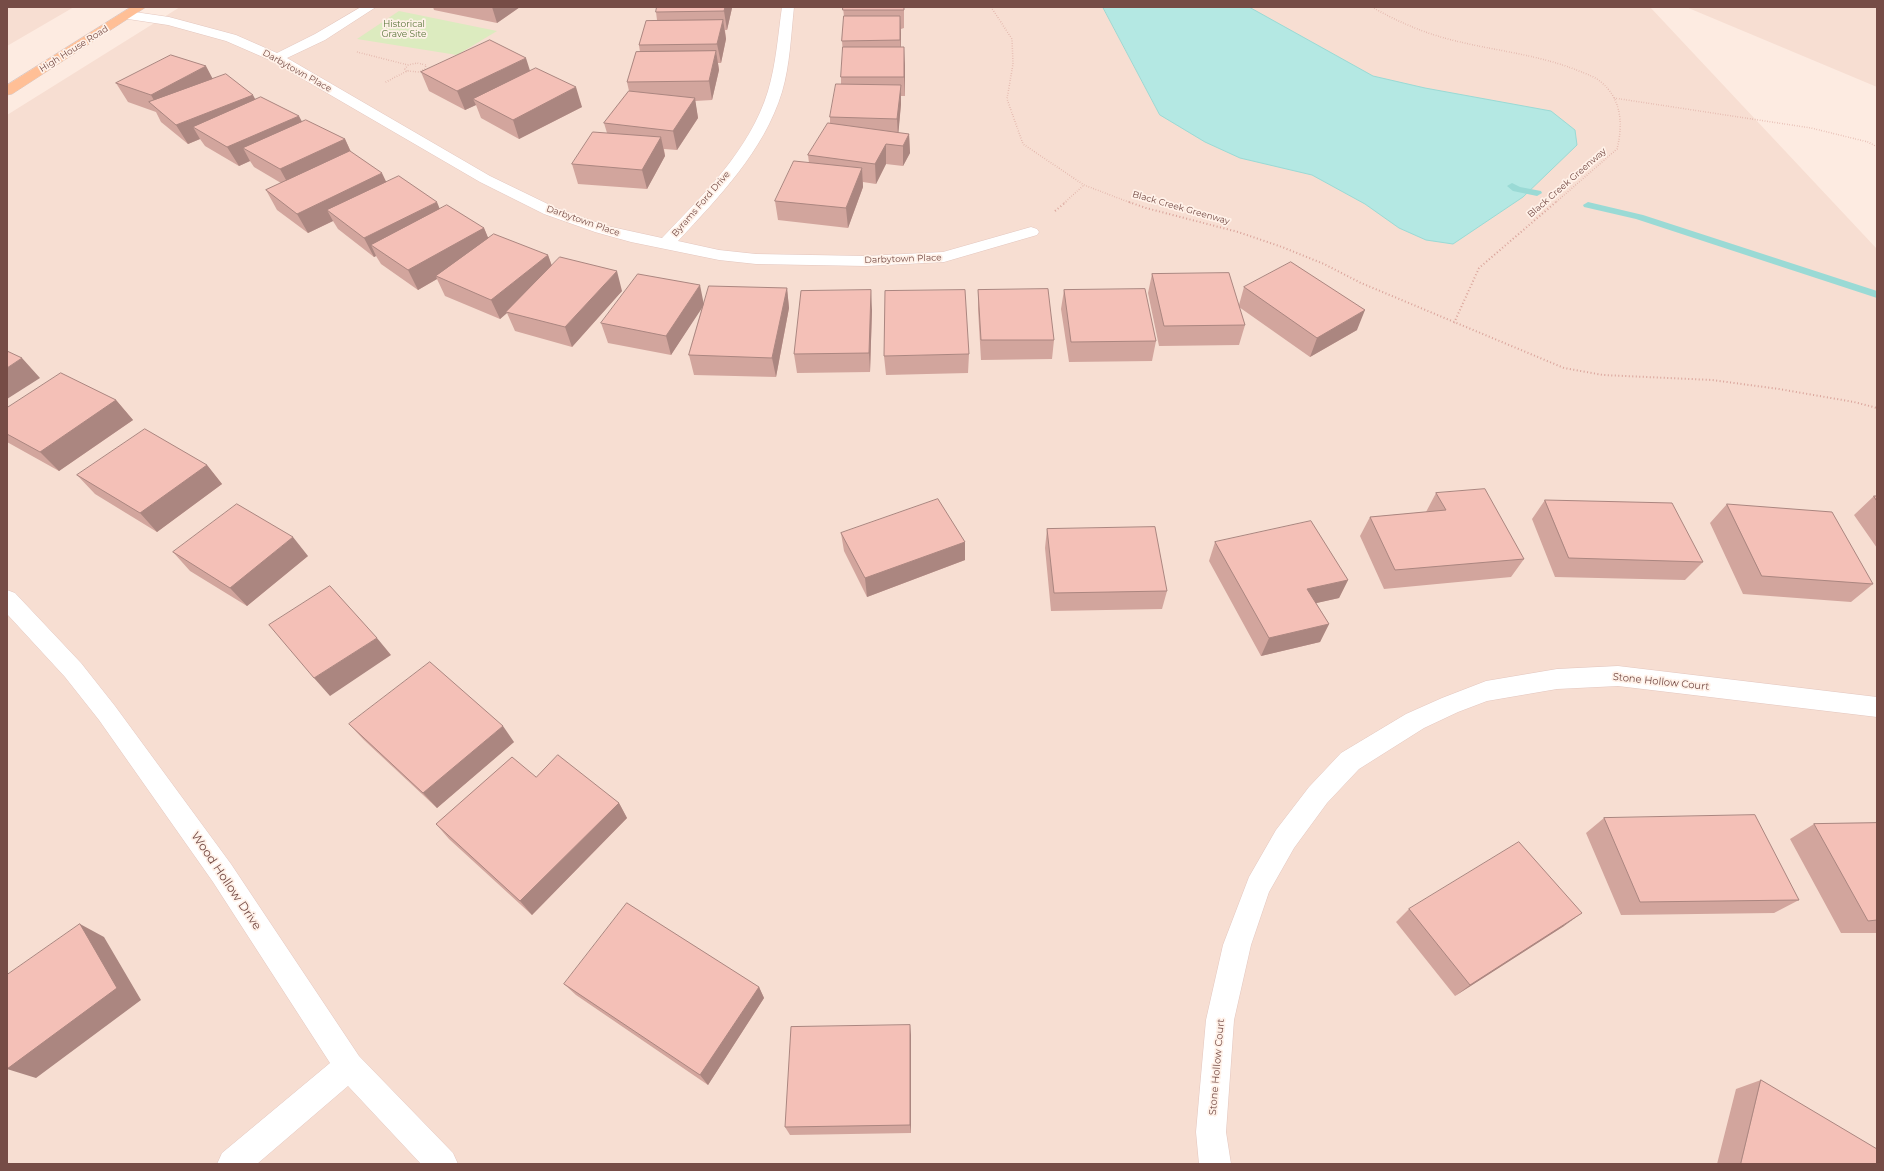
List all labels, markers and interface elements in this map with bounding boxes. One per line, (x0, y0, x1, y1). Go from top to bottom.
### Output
park label: Historical Grave Site (382, 19, 426, 40)
street label: High House Road (38, 23, 110, 75)
street label: Darbytown Place (261, 48, 333, 94)
street label: Black Creek Greenway (1525, 146, 1609, 220)
street label: Byrams Ford Drive (670, 169, 732, 239)
street label: Black Creek Greenway (1131, 189, 1231, 227)
street label: Darbytown Place (545, 203, 621, 239)
street label: Darbytown Place (864, 252, 942, 266)
street label: Stone Hollow Court (1612, 671, 1710, 693)
street label: Wood Hollow Drive (188, 829, 264, 933)
street label: Stone Hollow Court (1207, 1018, 1227, 1116)

